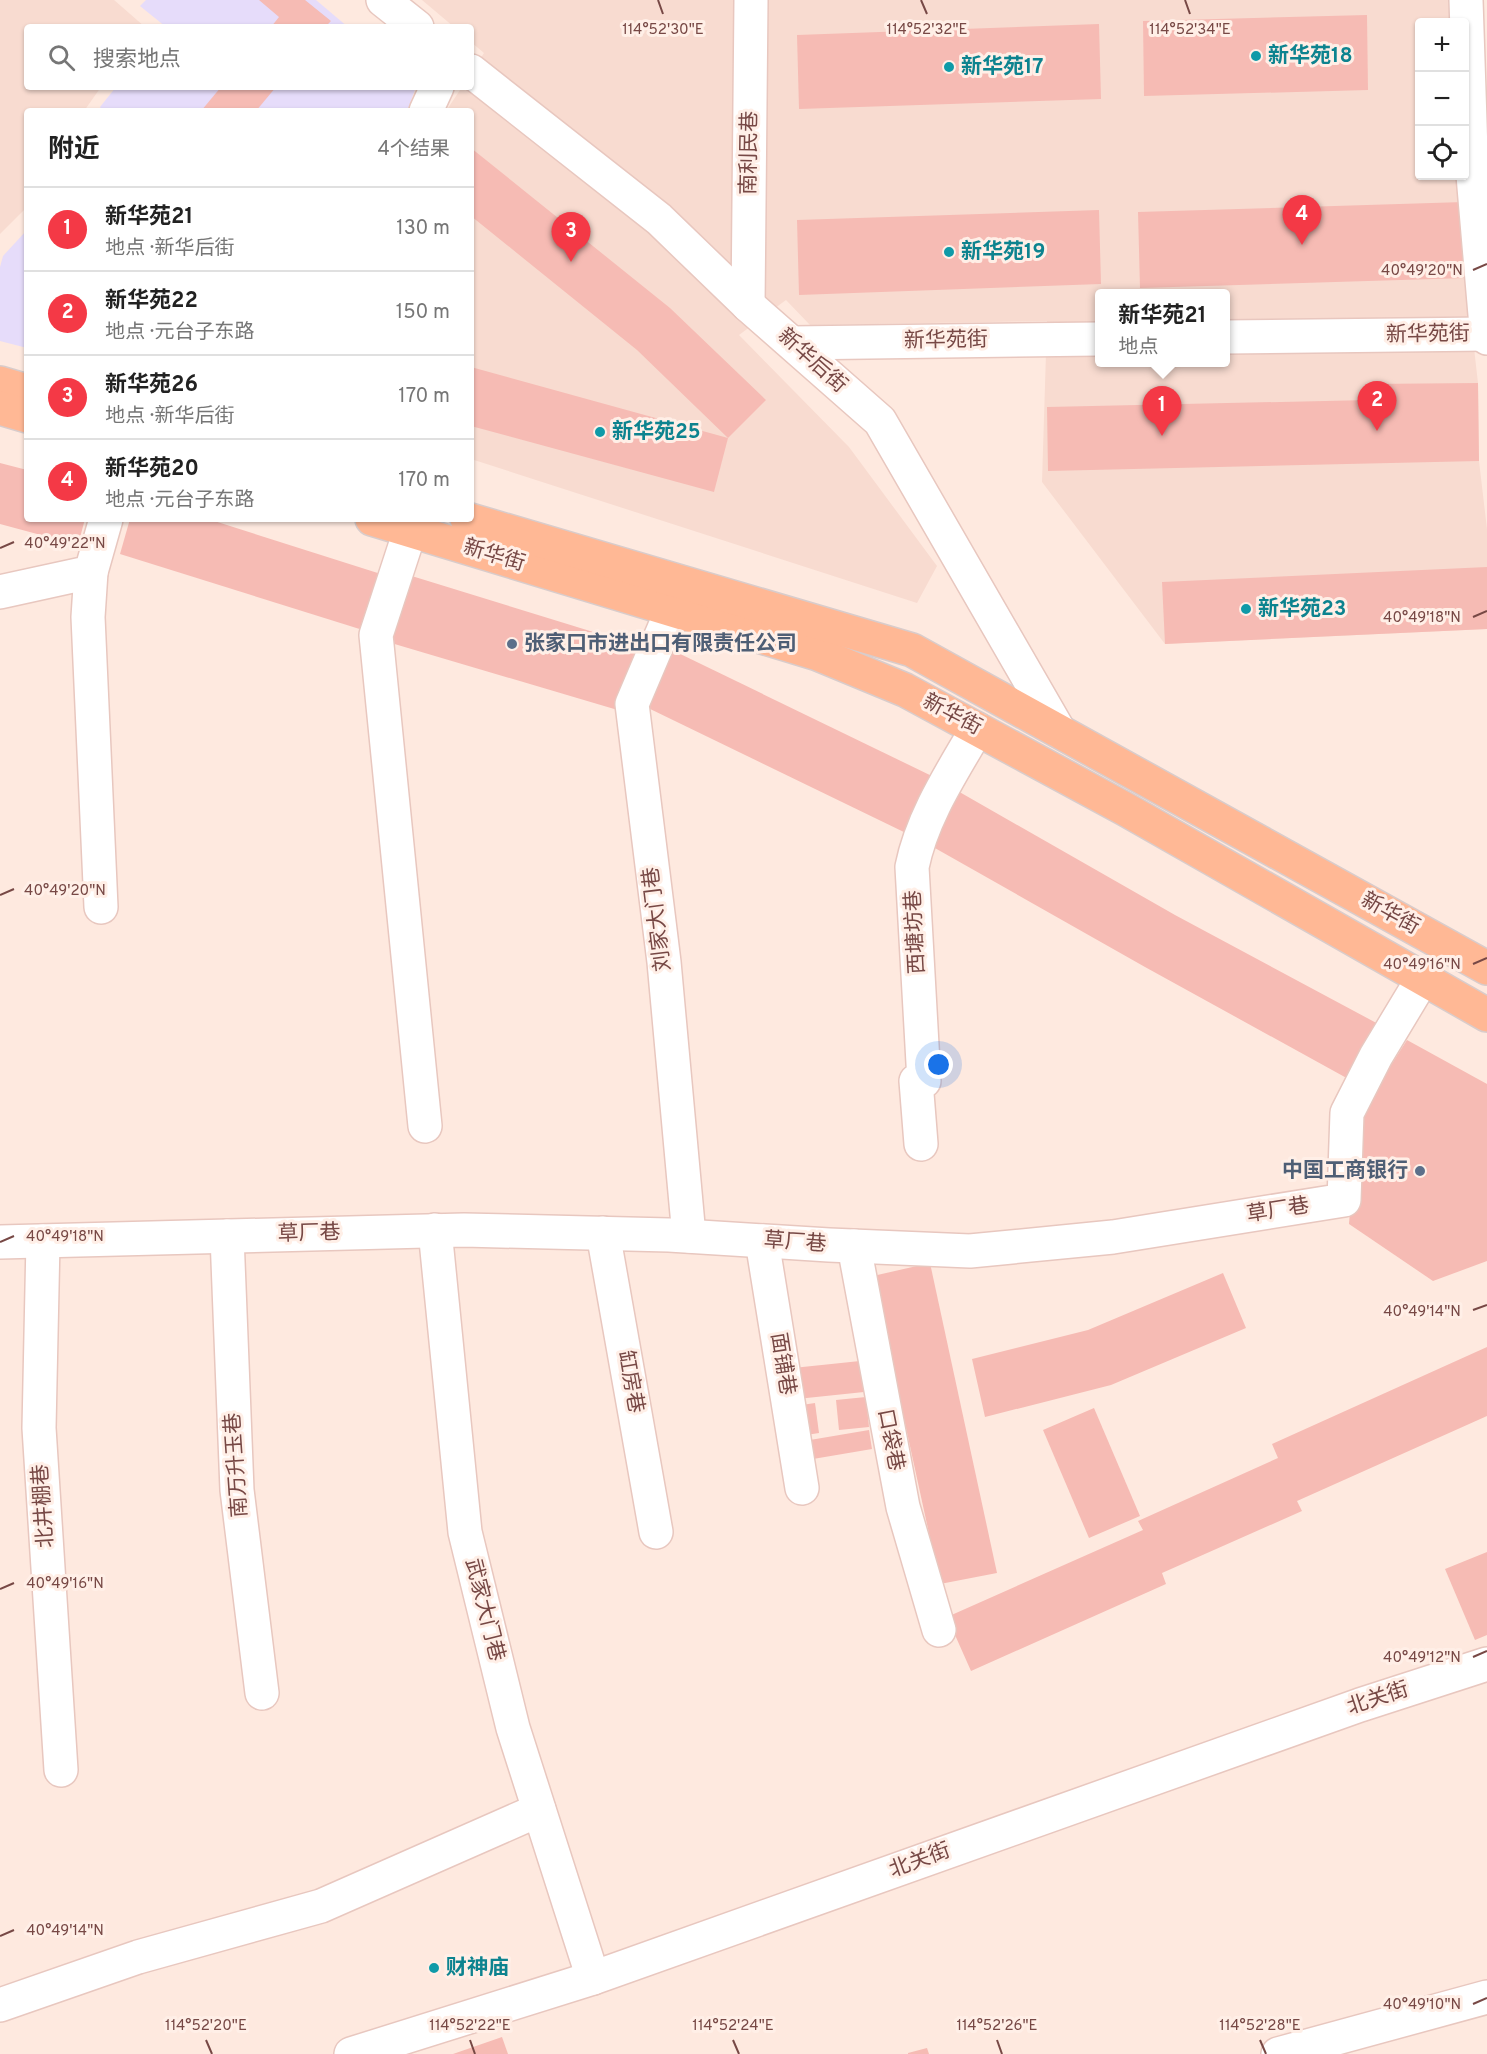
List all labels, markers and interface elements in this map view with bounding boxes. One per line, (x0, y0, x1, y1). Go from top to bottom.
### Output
map controls (1415, 18, 1469, 180)
button: + (1415, 18, 1469, 72)
text: 114°52'30"E (622, 21, 704, 40)
text: 114°52'32"E (887, 21, 967, 40)
text: 114°52'34"E (1149, 21, 1231, 40)
search box (24, 24, 474, 90)
icon: search (45, 41, 78, 74)
place label: 新华苑18 (1268, 43, 1353, 70)
text: 搜索地点 (93, 47, 181, 74)
marker: 新华苑18 (1249, 49, 1263, 63)
place label: 新华苑17 (961, 54, 1044, 81)
marker: 新华苑17 (942, 60, 956, 74)
button: − (1415, 72, 1469, 126)
street label: 南利民巷 (736, 111, 764, 195)
button: locate (1415, 126, 1469, 180)
text: 附近 (48, 134, 100, 167)
text: 4个结果 (378, 137, 450, 163)
pin: 4 (1282, 196, 1322, 245)
text: 新华苑21 (105, 204, 193, 231)
pin: 3 (552, 212, 590, 262)
text: 1 (64, 216, 72, 242)
text: 130 m (396, 216, 450, 242)
text: 地点 · 新华后街 (105, 236, 234, 262)
place label: 新华苑19 (961, 239, 1045, 266)
marker: 新华苑19 (942, 245, 956, 259)
text: 40°49'20"N (1381, 262, 1463, 281)
text: 新华苑22 (105, 288, 198, 315)
popup (1095, 289, 1230, 367)
text: 2 (61, 300, 74, 326)
text: 150 m (396, 300, 450, 326)
text: 新华苑21 (1118, 303, 1207, 330)
text: 地点 · 元台子东路 (105, 320, 254, 346)
street label: 新华苑街 (1386, 321, 1470, 349)
street label: 新华后街 (772, 323, 852, 399)
street label: 新华苑街 (904, 327, 988, 355)
text: 地点 (1118, 335, 1158, 361)
text: 新华苑26 (105, 372, 198, 399)
pin: 2 (1358, 382, 1396, 431)
text: 3 (62, 384, 74, 410)
text: 170 m (398, 384, 450, 410)
pin: 1 (1142, 386, 1182, 436)
text: 地点 · 新华后街 (105, 404, 234, 430)
place label: 新华苑25 (612, 419, 701, 446)
marker: 新华苑25 (593, 425, 607, 439)
text: 新华苑20 (105, 456, 199, 483)
text: 4 (61, 468, 74, 494)
text: 170 m (398, 468, 450, 494)
text: 地点 · 元台子东路 (105, 488, 254, 514)
street label: 新华街 (460, 534, 528, 578)
text: 40°49'22"N (24, 535, 106, 554)
place label: 新华苑23 (1258, 596, 1346, 623)
marker: 新华苑23 (1239, 602, 1253, 616)
text: 40°49'18"N (1383, 609, 1461, 628)
place label: 张家口市进出口有限责任公司 (524, 631, 797, 658)
marker: 张家口市进出口有限责任公司 (505, 637, 519, 651)
street label: 新华街 (918, 688, 986, 742)
street label: 刘家大门巷 (638, 865, 678, 973)
text: 40°49'20"N (24, 882, 106, 901)
street label: 新华街 (1356, 887, 1424, 941)
street label: 西塘坊巷 (900, 889, 932, 975)
text: 40°49'16"N (1383, 956, 1461, 975)
your location (924, 1050, 953, 1079)
place label: 中国工商银行 (1282, 1158, 1408, 1185)
marker: 中国工商银行 (1413, 1164, 1427, 1178)
street label: 草厂巷 (1245, 1193, 1311, 1229)
street label: 草厂巷 (277, 1219, 341, 1249)
street label: 草厂巷 (763, 1227, 827, 1259)
text: 40°49'18"N (26, 1228, 104, 1247)
text: 40°49'14"N (1383, 1303, 1461, 1322)
street label: 面铺巷 (764, 1331, 800, 1397)
street label: 缸房巷 (611, 1349, 649, 1415)
street label: 口袋巷 (871, 1407, 909, 1473)
street label: 南万升玉巷 (220, 1412, 254, 1518)
street label: 北井棚巷 (28, 1463, 60, 1549)
street label: 武家大门巷 (458, 1556, 510, 1664)
text: 40°49'16"N (26, 1575, 104, 1594)
text: 40°49'12"N (1383, 1649, 1461, 1668)
street label: 北关街 (1344, 1676, 1412, 1722)
street label: 北关街 (886, 1838, 954, 1884)
text: 40°49'14"N (26, 1922, 104, 1941)
place label: 财神庙 (446, 1955, 509, 1982)
marker: 财神庙 (427, 1961, 441, 1975)
text: 40°49'10"N (1383, 1996, 1461, 2015)
text: 114°52'20"E (165, 2017, 247, 2036)
text: 114°52'22"E (429, 2017, 511, 2036)
text: 114°52'24"E (692, 2017, 774, 2036)
text: 114°52'26"E (956, 2017, 1038, 2036)
text: 114°52'28"E (1219, 2017, 1301, 2036)

